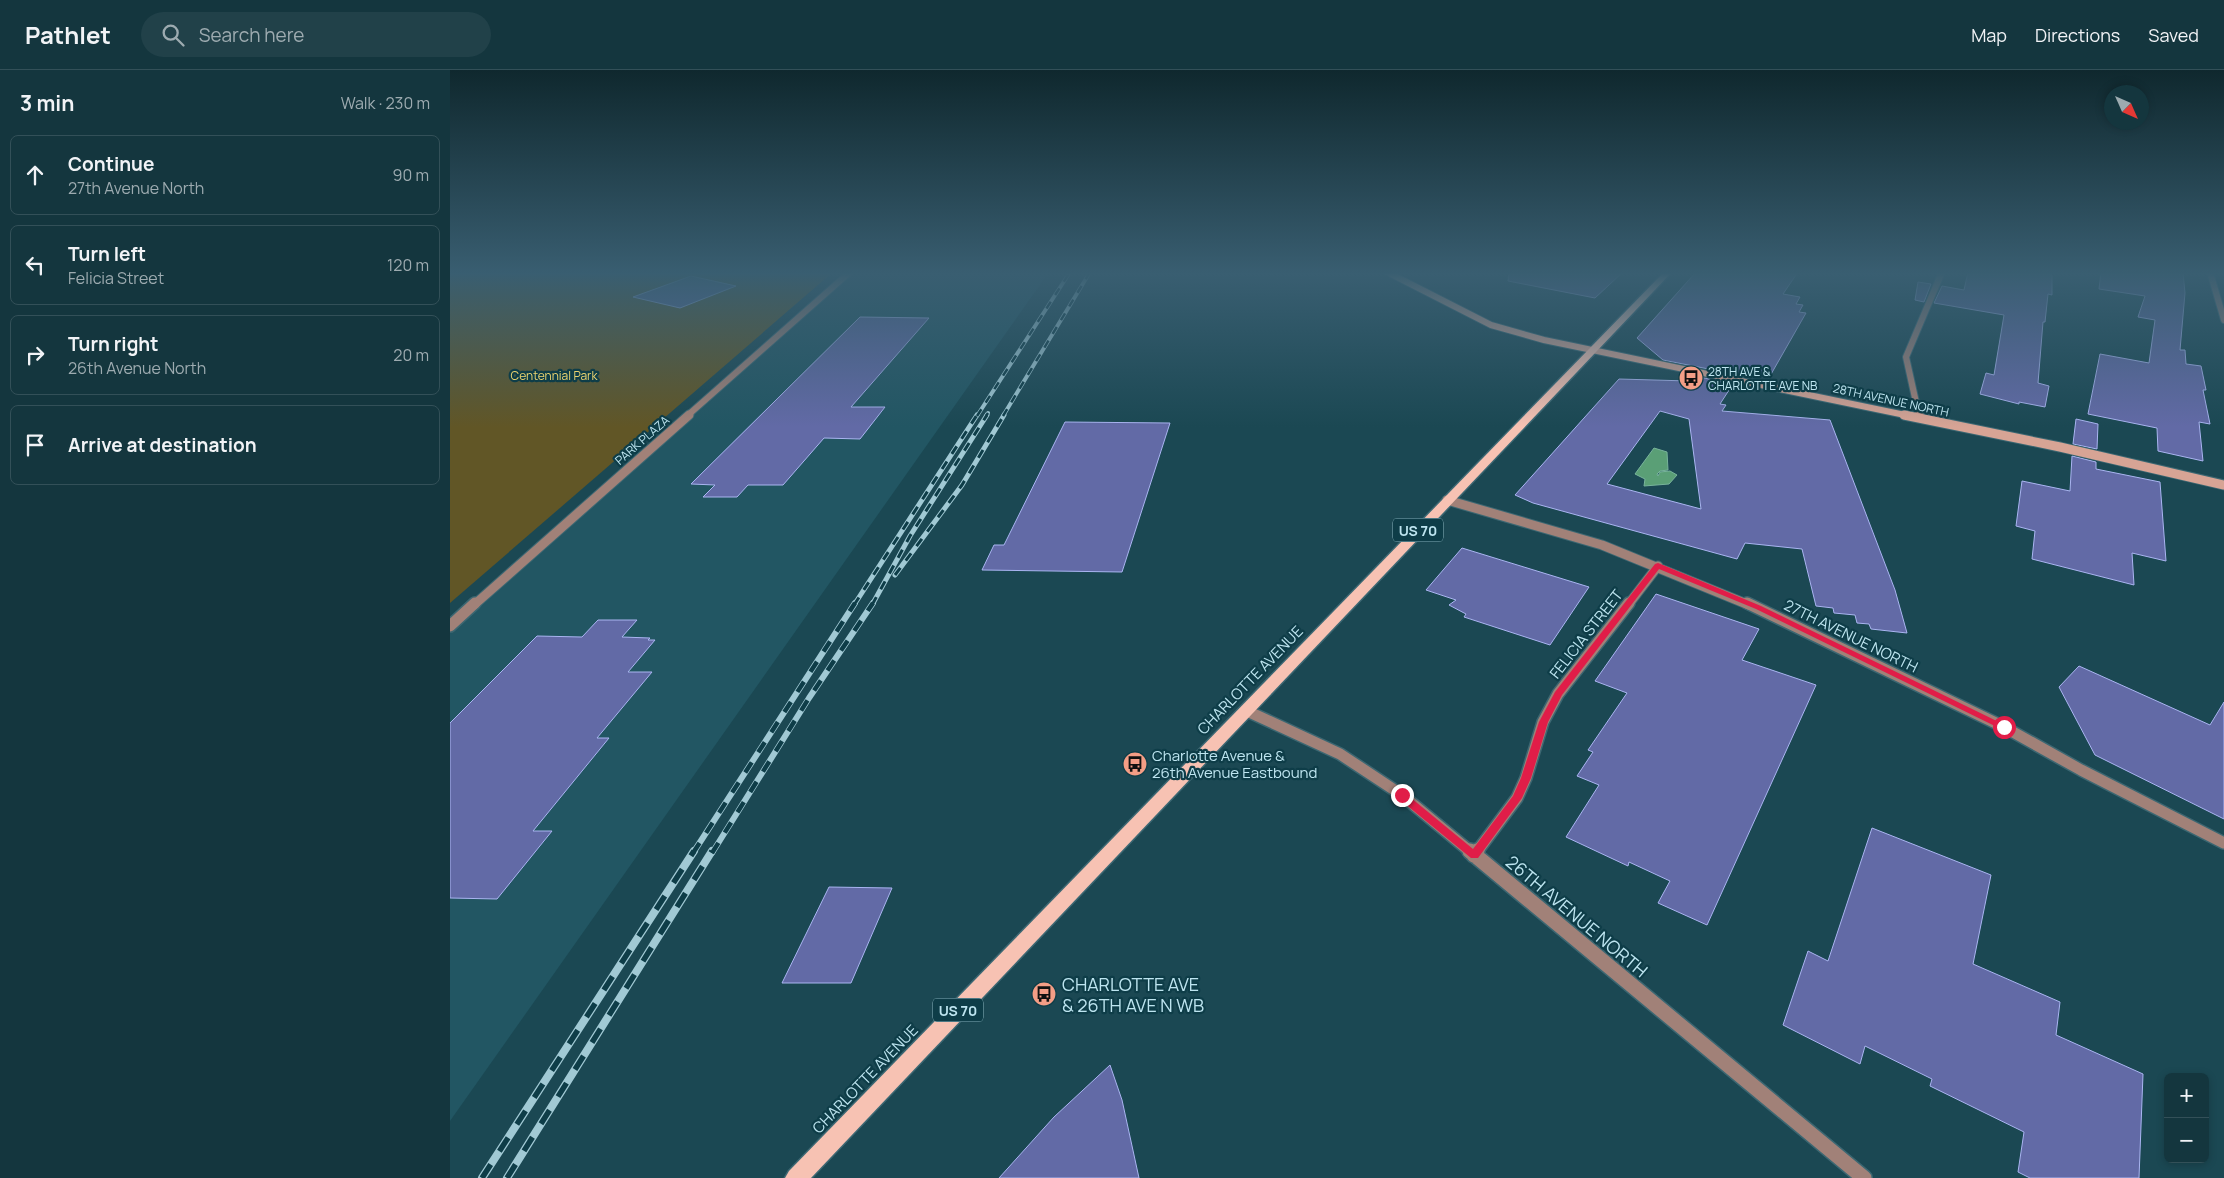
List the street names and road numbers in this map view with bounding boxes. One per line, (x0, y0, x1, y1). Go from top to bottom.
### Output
street label: 28TH AVENUE NORTH (1831, 379, 1951, 421)
street label: PARK PLAZA (611, 411, 673, 468)
road number: US 70 (1393, 518, 1443, 542)
street label: FELICIA STREET (1545, 585, 1627, 683)
street label: 27TH AVENUE NORTH (1781, 594, 1921, 678)
street label: CHARLOTTE AVENUE (1193, 621, 1307, 739)
street label: 26TH AVENUE NORTH (1501, 850, 1653, 982)
road number: US 70 (933, 998, 983, 1022)
street label: CHARLOTTE AVENUE (808, 1020, 922, 1138)

